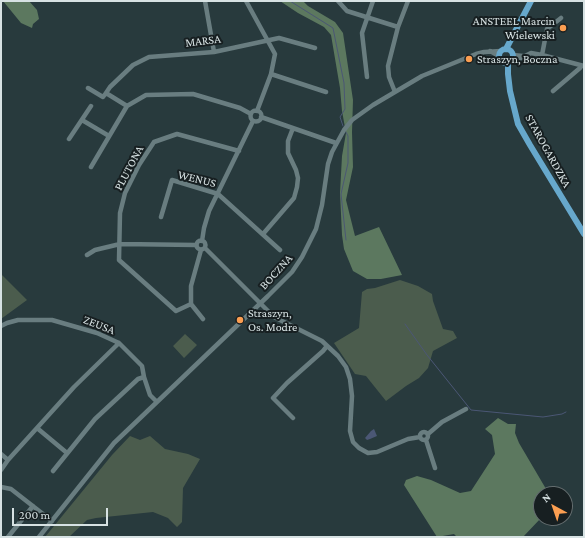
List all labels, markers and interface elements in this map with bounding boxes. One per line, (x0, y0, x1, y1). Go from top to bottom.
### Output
place label: ANSTEEL Marcin Wielewski (473, 14, 555, 42)
marker: ANSTEEL Marcin Wielewski (558, 23, 568, 33)
street label: MARSA (184, 32, 222, 50)
place label: Straszyn, Boczna (477, 52, 557, 66)
marker: Straszyn, Boczna (464, 54, 474, 64)
street label: STAROGARDZKA (522, 112, 574, 190)
street label: PLUTONA (111, 143, 147, 193)
street label: WENUS (176, 167, 218, 191)
street label: BOCZNA (256, 251, 296, 293)
place label: Straszyn, Os. Modre (248, 306, 297, 334)
street label: ZEUSA (81, 312, 117, 338)
marker: Straszyn, Os. Modre (235, 315, 245, 325)
north arrow (533, 486, 573, 526)
text: N (539, 491, 553, 505)
scale bar (14, 500, 110, 526)
text: 200 m (19, 508, 50, 522)

